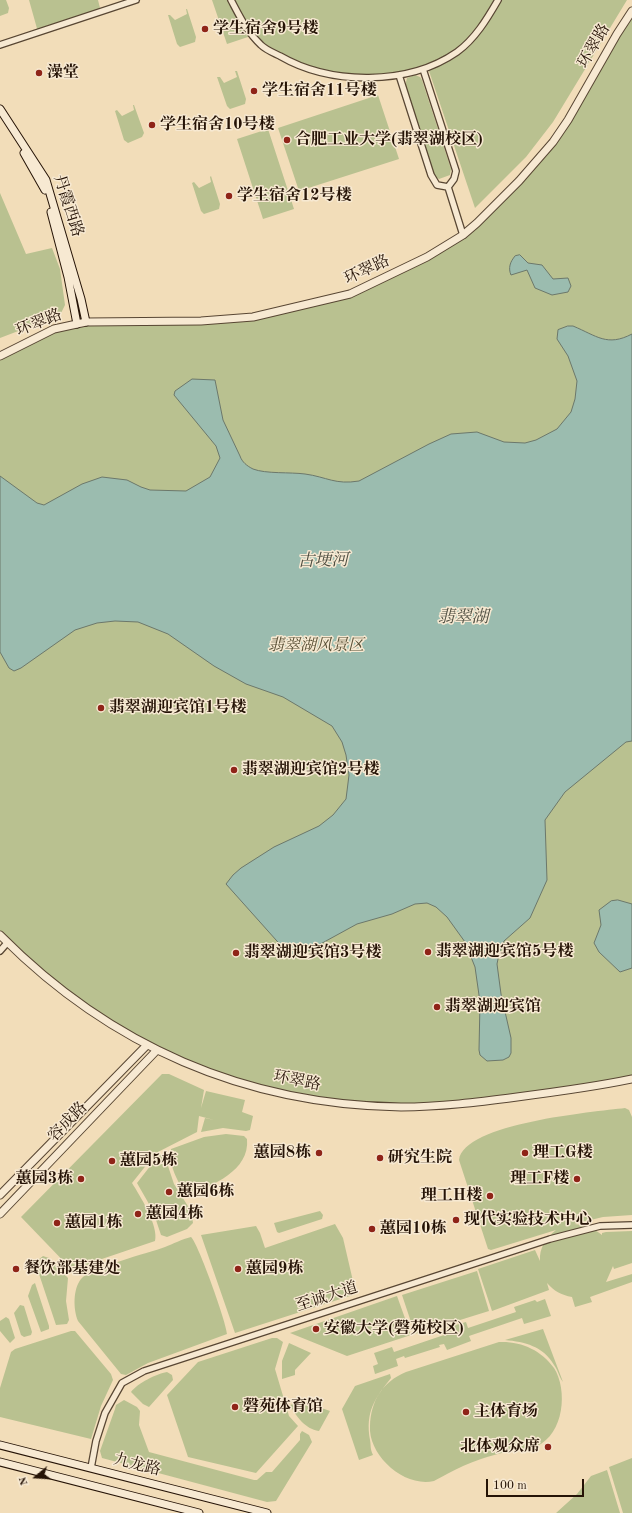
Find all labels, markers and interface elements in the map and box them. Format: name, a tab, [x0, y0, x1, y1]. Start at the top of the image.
place label: 学生宿舍9号楼	[213, 19, 318, 39]
street label: 环翠路	[574, 20, 614, 72]
marker: 学生宿舍9号楼	[200, 24, 210, 34]
place label: 澡堂	[47, 63, 79, 83]
marker: 澡堂	[34, 68, 44, 78]
place label: 学生宿舍11号楼	[262, 81, 377, 101]
marker: 学生宿舍11号楼	[249, 86, 259, 96]
place label: 学生宿舍10号楼	[160, 115, 275, 135]
marker: 学生宿舍10号楼	[147, 120, 157, 130]
place label: 合肥工业大学(翡翠湖校区)	[295, 130, 483, 150]
marker: 合肥工业大学(翡翠湖校区)	[282, 135, 292, 145]
street label: 丹霞西路	[49, 173, 87, 239]
place label: 学生宿舍12号楼	[237, 186, 352, 206]
marker: 学生宿舍12号楼	[224, 191, 234, 201]
street label: 环翠路	[341, 251, 393, 289]
street label: 环翠路	[13, 305, 65, 341]
water label: 古埂河	[297, 550, 349, 572]
water label: 翡翠湖	[438, 608, 488, 628]
park label: 翡翠湖风景区	[268, 636, 364, 656]
place label: 翡翠湖迎宾馆1号楼	[109, 698, 246, 718]
marker: 翡翠湖迎宾馆1号楼	[96, 703, 106, 713]
place label: 翡翠湖迎宾馆2号楼	[242, 760, 379, 780]
marker: 翡翠湖迎宾馆2号楼	[229, 765, 239, 775]
place label: 翡翠湖迎宾馆5号楼	[436, 942, 573, 962]
place label: 翡翠湖迎宾馆3号楼	[244, 943, 381, 963]
marker: 翡翠湖迎宾馆5号楼	[423, 947, 433, 957]
marker: 翡翠湖迎宾馆3号楼	[231, 948, 241, 958]
place label: 翡翠湖迎宾馆	[445, 997, 541, 1017]
marker: 翡翠湖迎宾馆	[432, 1002, 442, 1012]
street label: 环翠路	[272, 1067, 322, 1095]
street label: 容成路	[44, 1098, 92, 1146]
place label: 蕙园8栋	[254, 1143, 311, 1163]
place label: 理工G楼	[533, 1143, 593, 1163]
marker: 蕙园8栋	[314, 1148, 324, 1158]
place label: 研究生院	[388, 1148, 452, 1168]
marker: 理工G楼	[520, 1148, 530, 1158]
place label: 蕙园5栋	[120, 1151, 177, 1171]
marker: 研究生院	[375, 1153, 385, 1163]
marker: 蕙园5栋	[107, 1156, 117, 1166]
place label: 蕙园3栋	[16, 1169, 73, 1189]
place label: 理工F楼	[510, 1169, 569, 1189]
marker: 蕙园3栋	[76, 1174, 86, 1184]
marker: 理工F楼	[572, 1174, 582, 1184]
place label: 蕙园6栋	[177, 1182, 234, 1202]
place label: 理工H楼	[421, 1186, 482, 1206]
marker: 蕙园6栋	[164, 1187, 174, 1197]
marker: 理工H楼	[485, 1191, 495, 1201]
place label: 蕙园4栋	[146, 1204, 203, 1224]
marker: 蕙园4栋	[133, 1209, 143, 1219]
place label: 现代实验技术中心	[464, 1210, 592, 1230]
place label: 蕙园1栋	[65, 1213, 122, 1233]
marker: 现代实验技术中心	[451, 1215, 461, 1225]
marker: 蕙园1栋	[52, 1218, 62, 1228]
place label: 蕙园10栋	[380, 1219, 447, 1239]
marker: 蕙园10栋	[367, 1224, 377, 1234]
place label: 餐饮部基建处	[24, 1259, 120, 1279]
place label: 蕙园9栋	[246, 1259, 303, 1279]
marker: 餐饮部基建处	[11, 1264, 21, 1274]
marker: 蕙园9栋	[233, 1264, 243, 1274]
street label: 至诚大道	[294, 1278, 360, 1316]
place label: 安徽大学(磬苑校区)	[324, 1319, 464, 1339]
marker: 安徽大学(磬苑校区)	[311, 1324, 321, 1334]
place label: 磬苑体育馆	[243, 1397, 323, 1417]
marker: 磬苑体育馆	[230, 1402, 240, 1412]
place label: 主体育场	[474, 1402, 538, 1422]
marker: 主体育场	[461, 1407, 471, 1417]
place label: 北体观众席	[460, 1437, 540, 1457]
marker: 北体观众席	[543, 1442, 553, 1452]
street label: 九龙路	[111, 1450, 163, 1480]
north arrow	[16, 1457, 56, 1497]
scale bar	[488, 1471, 586, 1497]
text: N	[18, 1475, 31, 1487]
text: 100 m	[493, 1480, 527, 1492]

